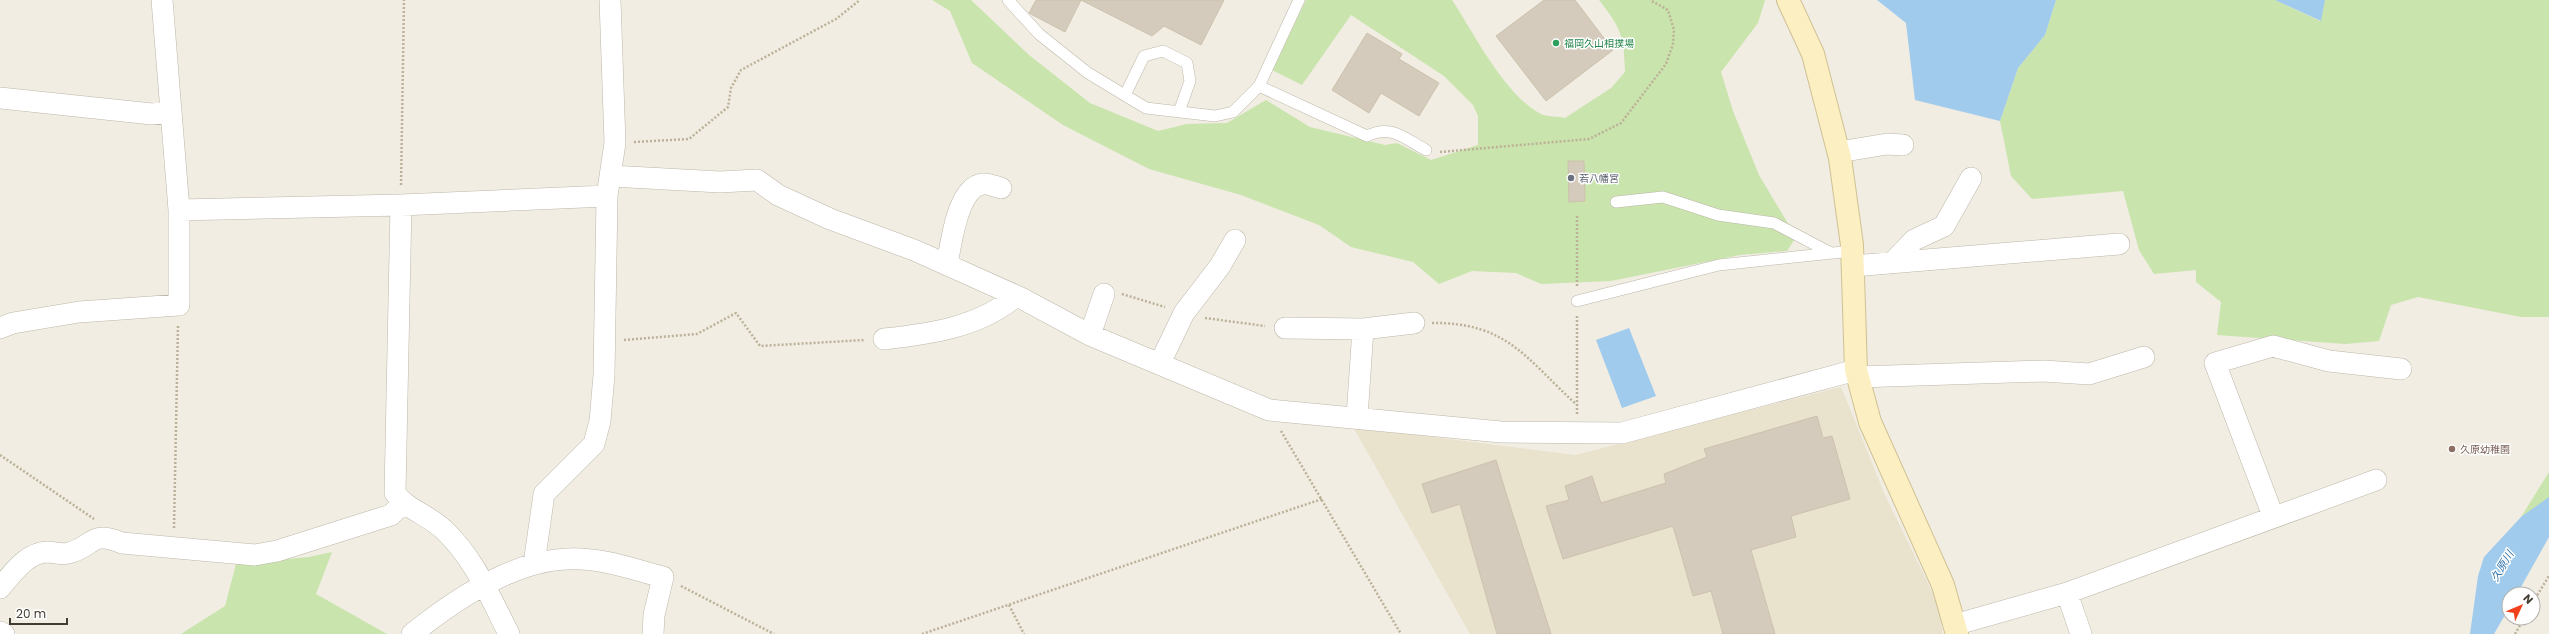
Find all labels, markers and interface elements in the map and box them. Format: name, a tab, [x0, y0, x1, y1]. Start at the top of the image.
place label: 福岡久山相撲場	[1564, 36, 1634, 51]
marker: 福岡久山相撲場	[1551, 38, 1561, 48]
place label: 若八幡宮	[1579, 171, 1619, 186]
marker: 若八幡宮	[1566, 173, 1576, 183]
place label: 久原幼稚園	[2460, 442, 2510, 457]
marker: 久原幼稚園	[2447, 444, 2457, 454]
water label: 久原川	[2487, 547, 2518, 584]
north arrow	[2501, 586, 2541, 626]
text: N	[2520, 591, 2537, 608]
scale bar	[10, 600, 67, 626]
text: 20 m	[16, 605, 46, 622]

